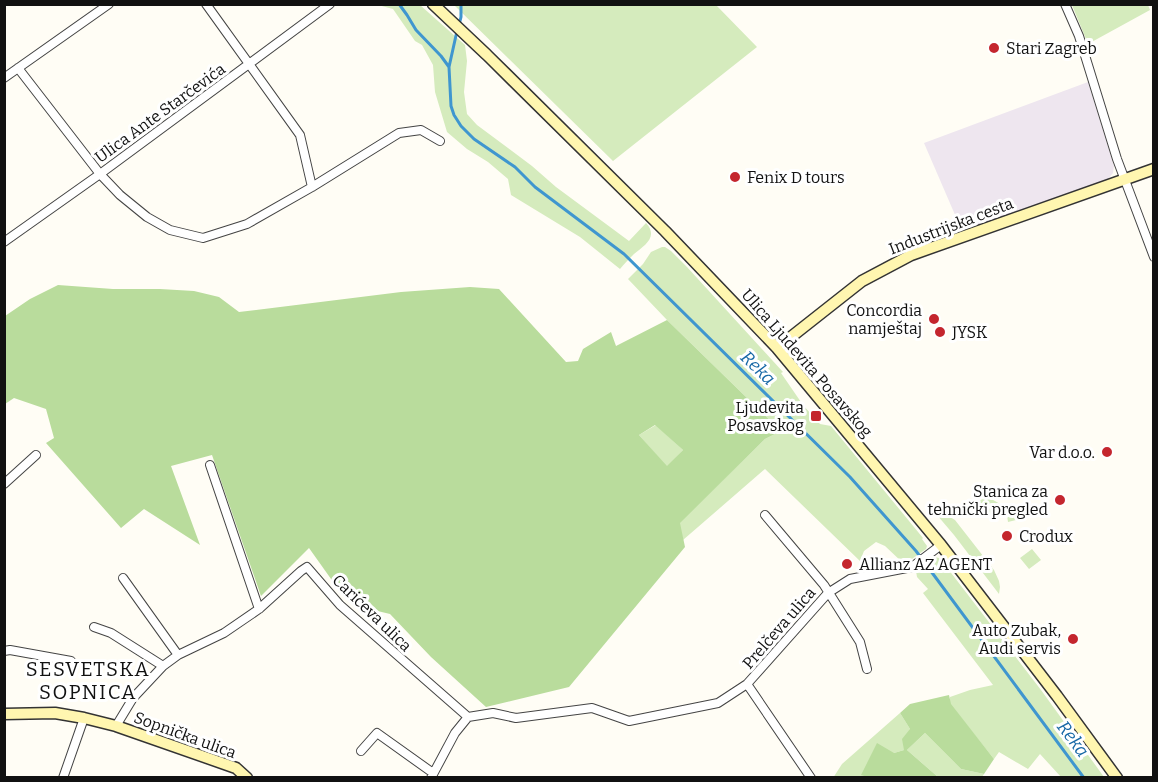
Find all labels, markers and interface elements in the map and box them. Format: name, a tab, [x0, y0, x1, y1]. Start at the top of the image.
place label: Stari Zagreb	[1006, 39, 1097, 58]
marker: Stari Zagreb	[987, 41, 1001, 55]
street label: Ulica Ante Starčevića	[91, 59, 229, 167]
place label: Fenix D tours	[747, 168, 845, 187]
marker: Fenix D tours	[728, 170, 742, 184]
street label: Industrijska cesta	[886, 193, 1016, 258]
street label: Ulica Ljudevita Posavskog	[737, 285, 877, 441]
place label: Concordia namještaj	[846, 301, 922, 338]
marker: Concordia namještaj	[927, 312, 941, 326]
place label: JYSK	[951, 323, 988, 342]
marker: JYSK	[933, 325, 947, 339]
water label: Reka	[736, 346, 780, 390]
place label: Ljudevita Posavskog	[727, 397, 804, 435]
marker: Ljudevita Posavskog	[809, 409, 823, 423]
place label: Var d.o.o.	[1029, 443, 1095, 462]
marker: Var d.o.o.	[1100, 445, 1114, 459]
place label: Stanica za tehnički pregled	[928, 482, 1049, 519]
marker: Stanica za tehnički pregled	[1053, 493, 1067, 507]
place label: Crodux	[1019, 527, 1073, 546]
marker: Crodux	[1000, 529, 1014, 543]
place label: Allianz AZ AGENT	[859, 555, 992, 574]
marker: Allianz AZ AGENT	[840, 557, 854, 571]
street label: Carićeva ulica	[328, 570, 416, 656]
street label: Prelčeva ulica	[738, 583, 820, 673]
place label: Auto Zubak, Audi servis	[972, 621, 1061, 658]
marker: Auto Zubak, Audi servis	[1066, 632, 1080, 646]
district label: SESVETSKA SOPNICA	[26, 657, 150, 704]
street label: Sopnička ulica	[131, 708, 239, 762]
water label: Reka	[1052, 716, 1094, 762]

